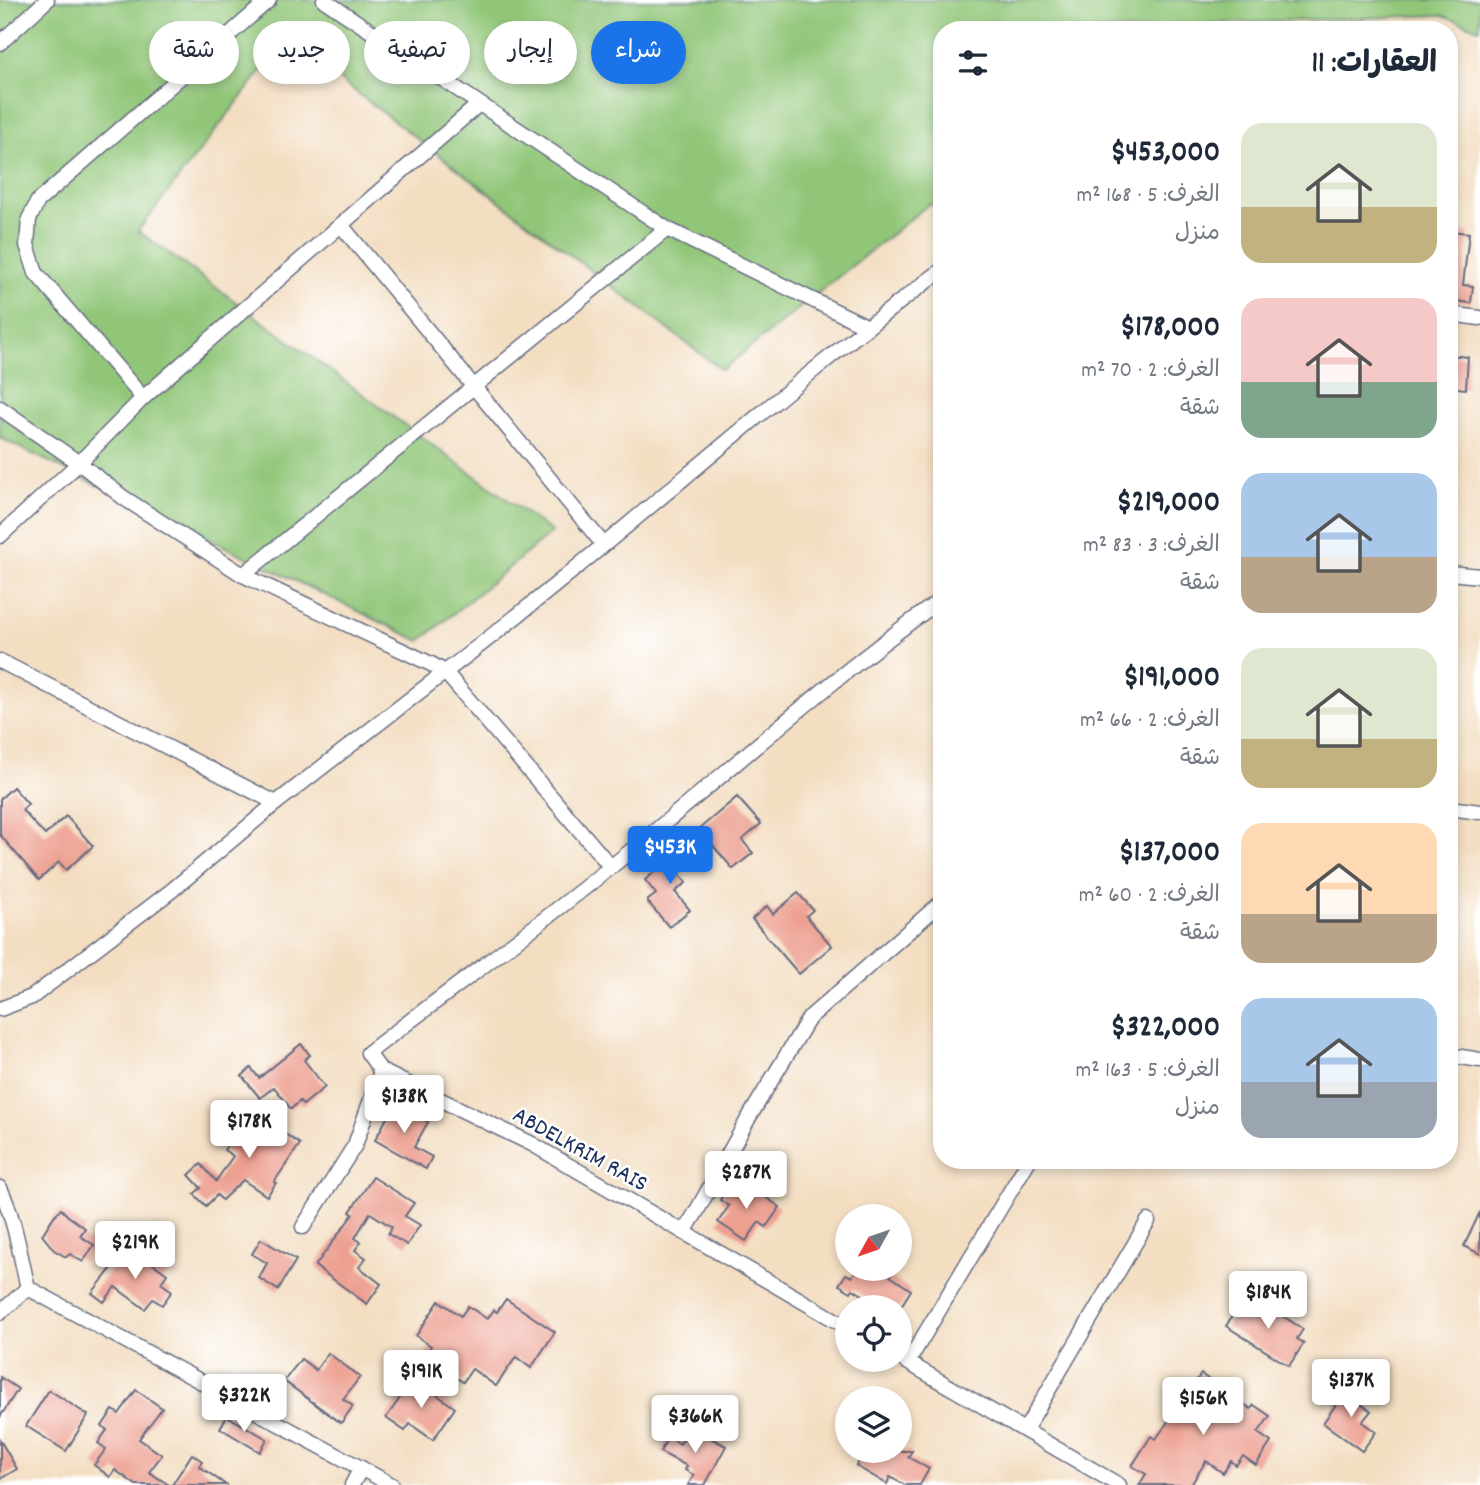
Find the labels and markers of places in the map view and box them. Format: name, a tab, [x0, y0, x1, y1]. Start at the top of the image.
pin: $453K	[621, 826, 719, 886]
pin: $138K	[355, 1076, 453, 1135]
pin: $178K	[200, 1100, 298, 1160]
pin: $287K	[697, 1152, 795, 1211]
pin: $219K	[86, 1222, 184, 1281]
pin: $184K	[1219, 1272, 1317, 1331]
pin: $191K	[372, 1350, 470, 1410]
pin: $137K	[1302, 1360, 1400, 1419]
pin: $322K	[195, 1374, 293, 1434]
pin: $156K	[1154, 1378, 1252, 1437]
pin: $366K	[646, 1396, 744, 1455]

